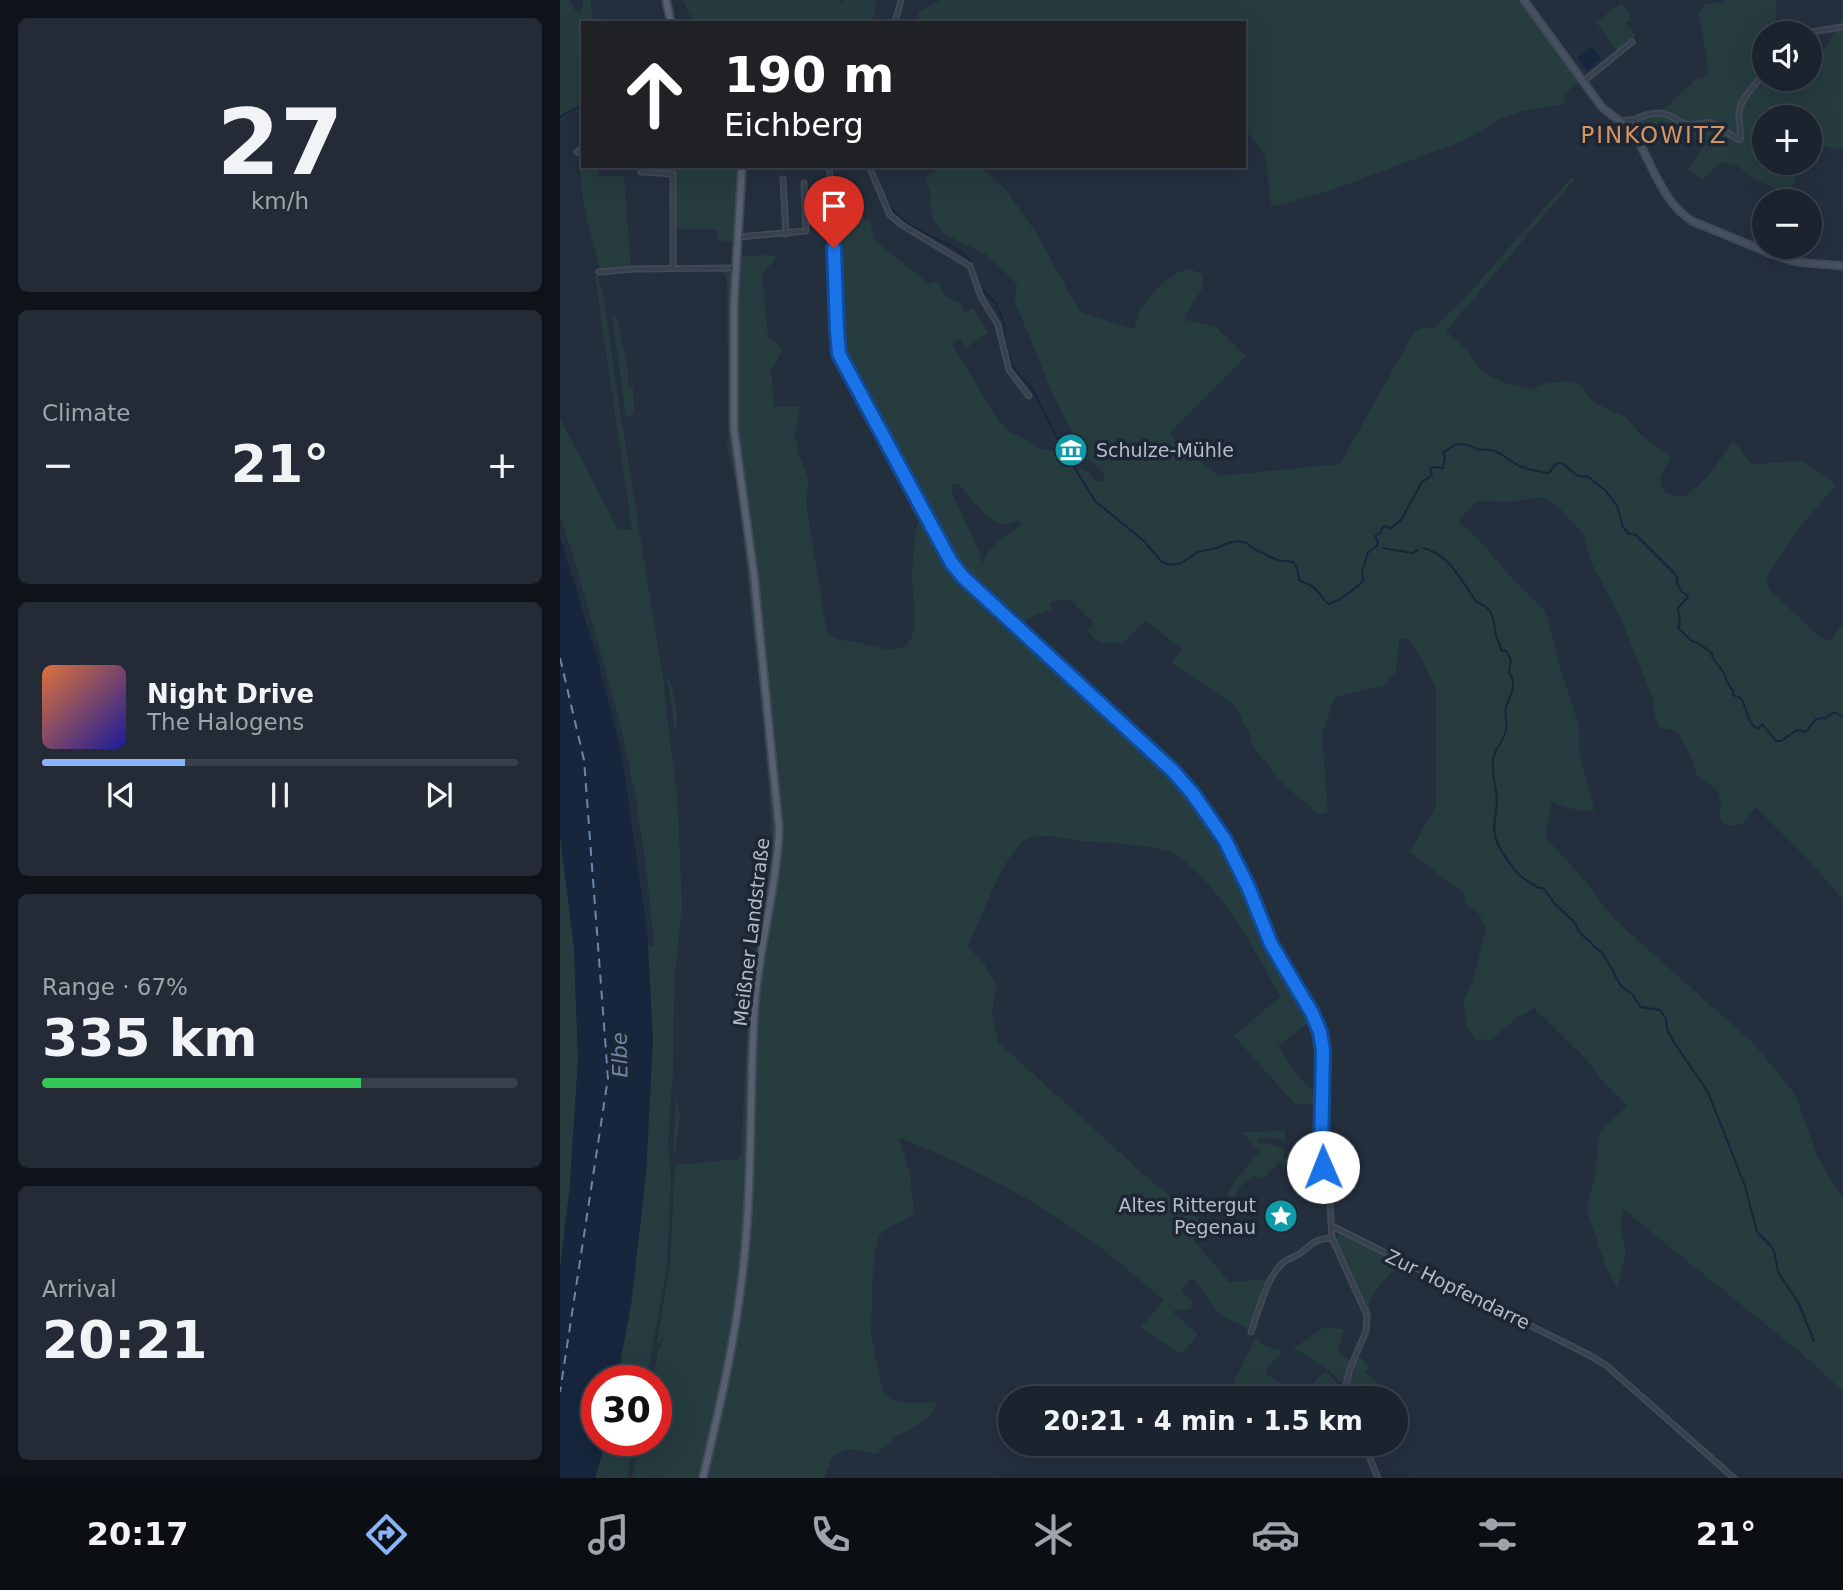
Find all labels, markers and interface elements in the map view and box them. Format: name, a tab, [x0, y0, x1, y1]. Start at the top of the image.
map controls	[1752, 21, 1822, 259]
button: sound	[1752, 21, 1822, 91]
text: 190 m	[724, 47, 894, 104]
icon: ahead	[609, 49, 700, 140]
text: 27	[217, 90, 343, 195]
button: +	[1752, 105, 1822, 175]
text: Eichberg	[724, 106, 864, 144]
district label: PINKOWITZ	[1580, 122, 1728, 148]
pin	[804, 176, 864, 248]
icon: arrive	[815, 187, 853, 225]
text: km/h	[251, 188, 309, 214]
button: −	[1752, 189, 1822, 259]
text: Climate	[42, 400, 131, 426]
museum icon: Schulze-Mühle	[1052, 431, 1090, 469]
text: 21°	[231, 434, 329, 494]
place label: Schulze-Mühle	[1096, 439, 1234, 461]
text: −	[42, 443, 74, 487]
text: +	[486, 443, 518, 487]
text: Night Drive	[147, 679, 314, 709]
text: The Halogens	[147, 709, 304, 735]
icon: previous	[102, 776, 140, 814]
icon: pause	[261, 776, 299, 814]
icon: next	[420, 776, 458, 814]
street label: Meißner Landstraße	[729, 837, 773, 1027]
text: Range · 67%	[42, 974, 188, 1000]
text: 335 km	[42, 1008, 257, 1068]
water label: Elbe	[608, 1032, 632, 1078]
position arrow	[1286, 1130, 1360, 1204]
place label: Altes Rittergut Pegenau	[1119, 1194, 1256, 1238]
place icon: Altes Rittergut Pegenau	[1262, 1197, 1300, 1235]
street label: Zur Hopfendarre	[1382, 1245, 1534, 1333]
text: Arrival	[42, 1276, 117, 1302]
text: 20:21	[42, 1310, 208, 1370]
speed limit sign: 30	[581, 1365, 672, 1456]
text: 20:21 · 4 min · 1.5 km	[1043, 1406, 1363, 1436]
icon: directions	[362, 1510, 411, 1559]
icon: music	[584, 1510, 633, 1559]
icon: phone	[806, 1510, 855, 1559]
icon: climate	[1029, 1510, 1078, 1559]
icon: car	[1251, 1510, 1300, 1559]
icon: filters	[1473, 1510, 1522, 1559]
text: 20:17	[87, 1515, 189, 1553]
text: 21°	[1696, 1515, 1756, 1553]

